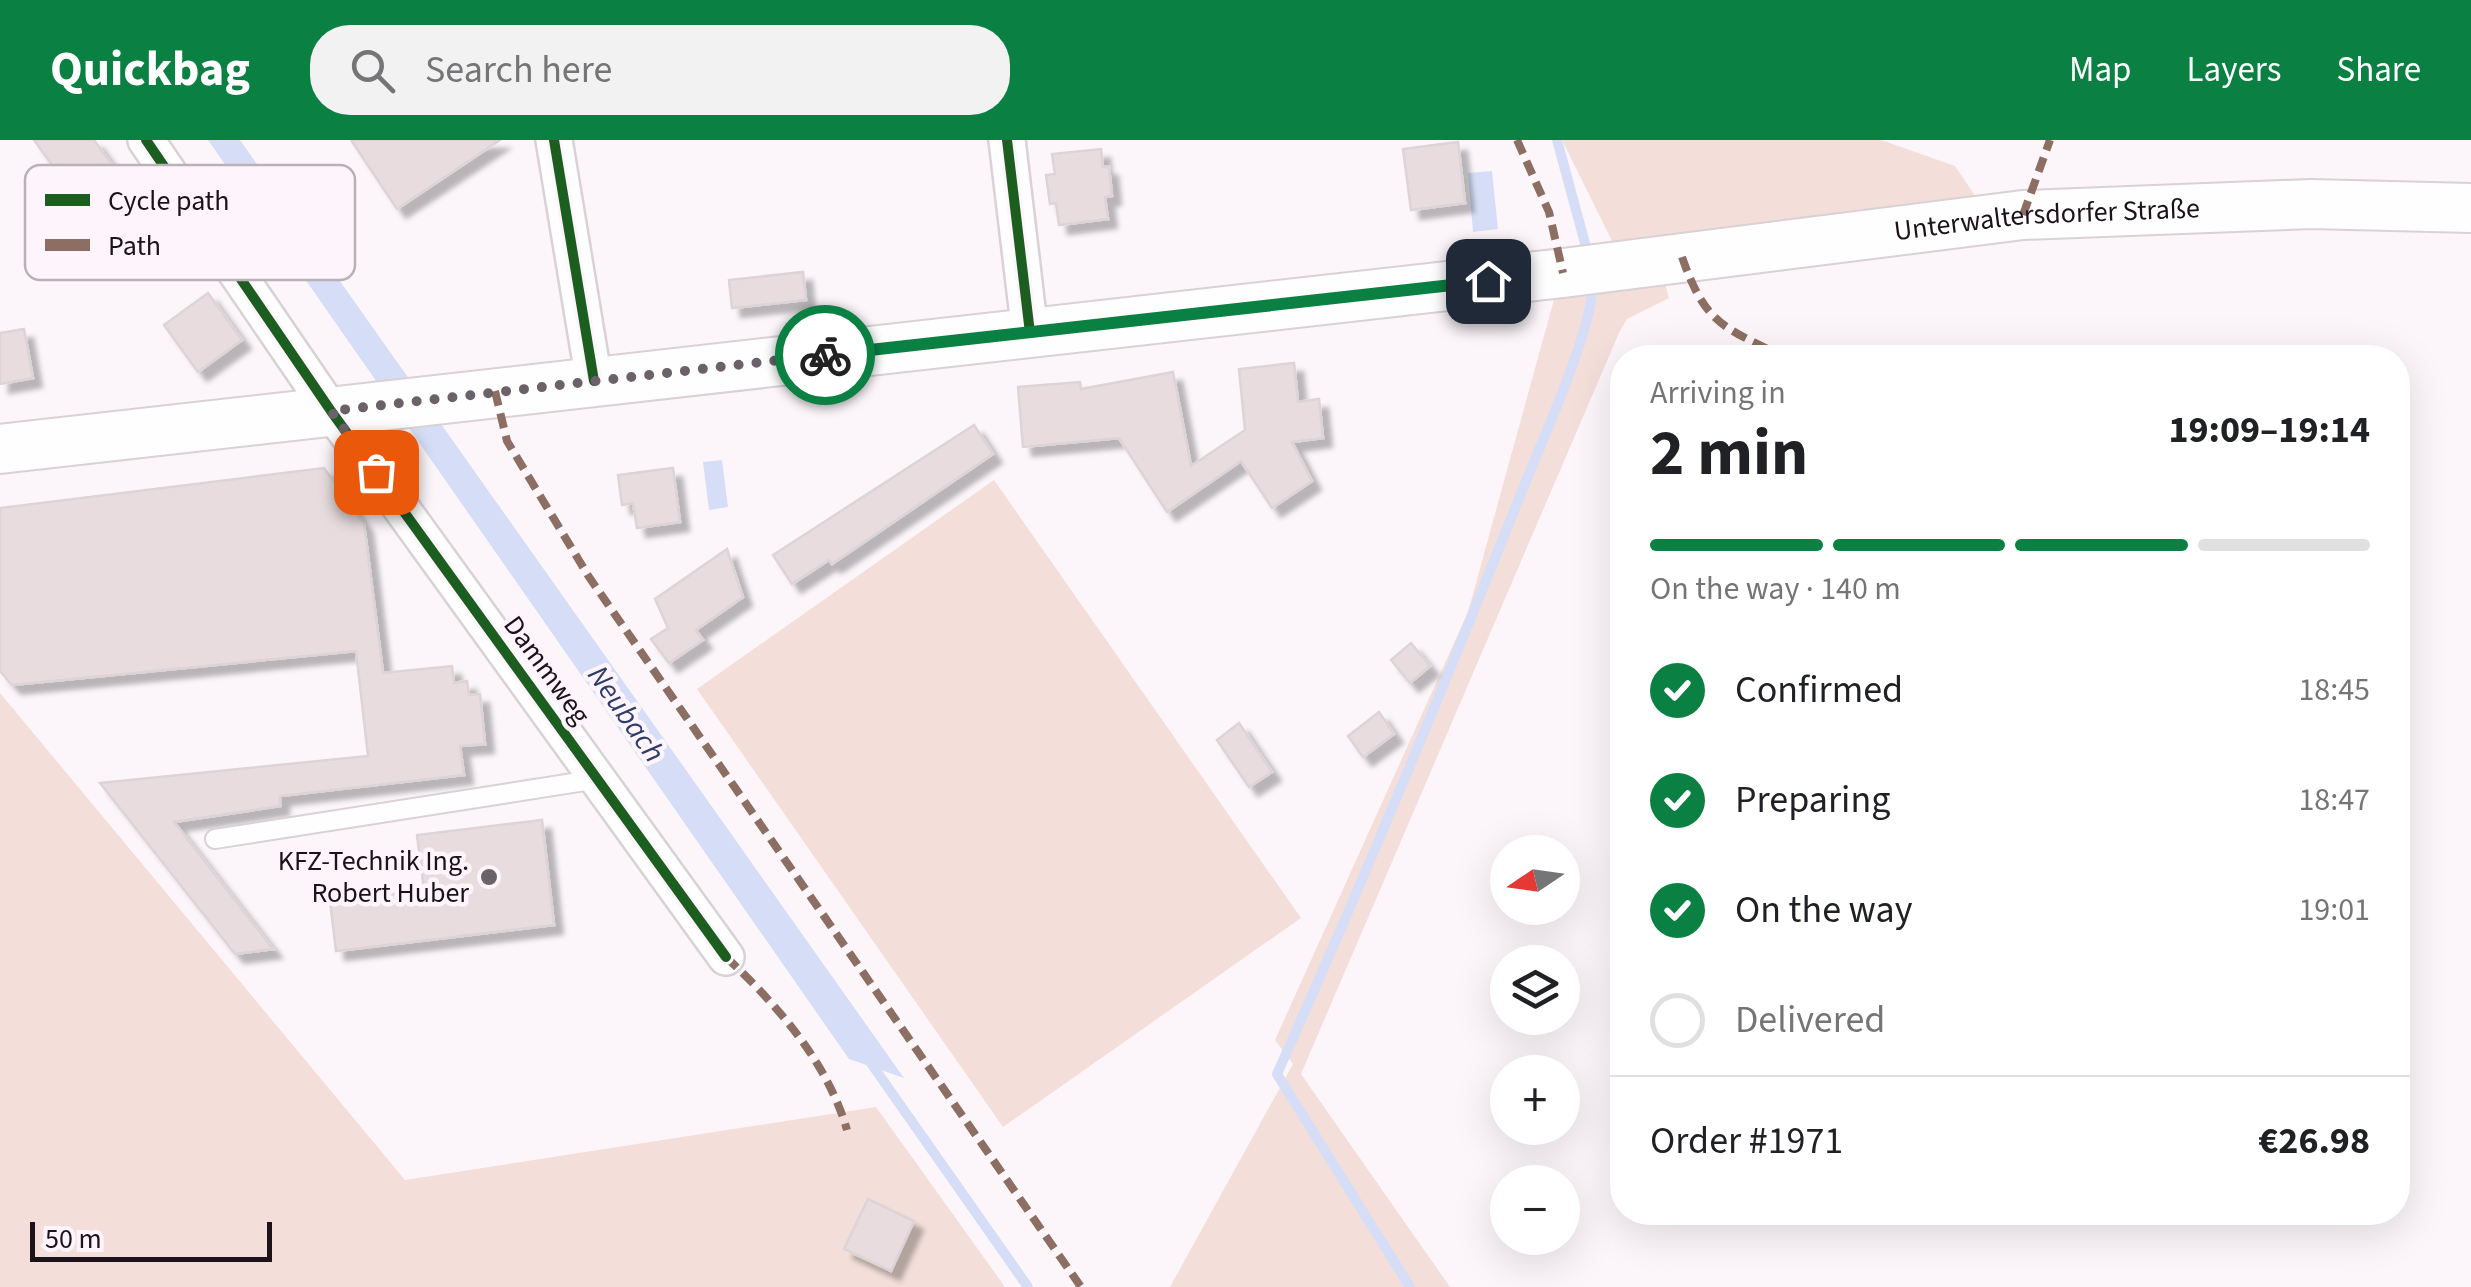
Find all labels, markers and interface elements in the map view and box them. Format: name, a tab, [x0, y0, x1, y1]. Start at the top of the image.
search box	[310, 25, 1010, 115]
text: Quickbag	[50, 36, 250, 104]
icon: search	[345, 43, 400, 98]
text: Search here	[425, 43, 612, 97]
text: Map	[2069, 45, 2132, 95]
text: Layers	[2187, 45, 2281, 95]
text: Share	[2336, 45, 2421, 95]
legend	[25, 165, 355, 280]
text: Cycle path	[108, 181, 230, 221]
street label: Unterwaltersdorfer Straße	[1892, 188, 2200, 251]
text: Path	[108, 226, 161, 266]
pin	[1446, 239, 1531, 324]
icon: home	[1461, 254, 1516, 309]
courier	[775, 305, 875, 405]
icon: bike	[798, 328, 853, 383]
text: Arriving in	[1650, 370, 1786, 416]
text: 19:09–19:14	[2168, 403, 2370, 457]
text: 2 min	[1650, 407, 1808, 500]
pin	[334, 430, 419, 515]
icon: bag	[349, 445, 404, 500]
text: On the way · 140 m	[1650, 566, 1901, 612]
street label: Dammweg	[494, 607, 600, 733]
water label: Neubach	[577, 657, 675, 771]
icon: check	[1650, 663, 1705, 718]
text: Confirmed	[1735, 663, 1903, 717]
text: 18:45	[2298, 667, 2370, 713]
icon: check	[1650, 773, 1705, 828]
text: Preparing	[1735, 773, 1890, 827]
text: 18:47	[2298, 777, 2370, 823]
north arrow	[1490, 835, 1580, 925]
map controls	[1490, 835, 1580, 1255]
place label: KFZ-Technik Ing. Robert Huber	[278, 841, 469, 913]
marker: KFZ-Technik Ing. Robert Huber	[478, 866, 500, 888]
icon: check	[1650, 883, 1705, 938]
text: On the way	[1735, 883, 1912, 937]
text: 19:01	[2298, 887, 2370, 933]
button: layers	[1490, 945, 1580, 1035]
text: Delivered	[1735, 993, 1885, 1047]
button: +	[1490, 1055, 1580, 1145]
text: Order #1971	[1650, 1114, 1843, 1168]
text: €26.98	[2258, 1114, 2370, 1168]
button: −	[1490, 1165, 1580, 1255]
scale bar	[30, 1217, 272, 1262]
text: 50 m	[45, 1219, 102, 1259]

